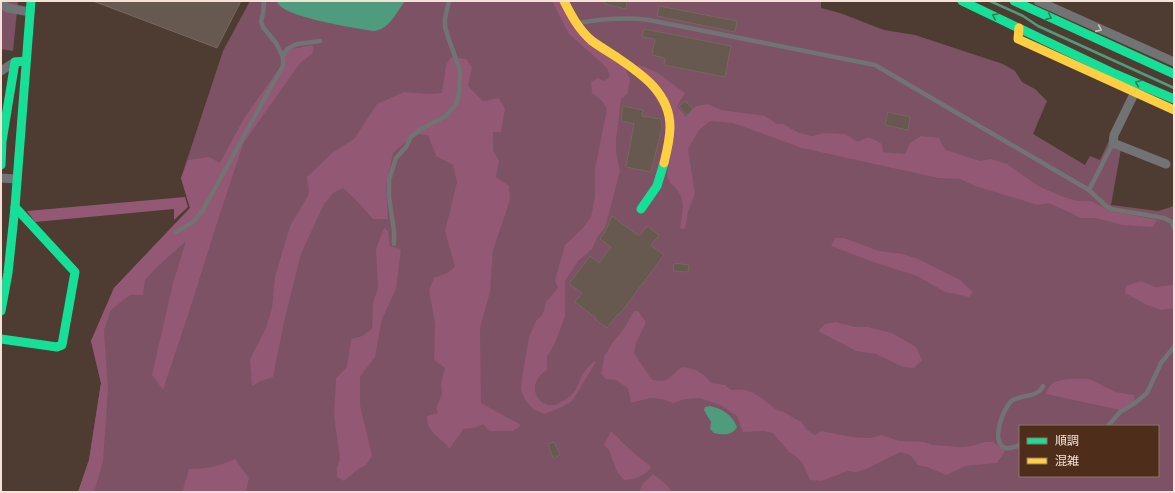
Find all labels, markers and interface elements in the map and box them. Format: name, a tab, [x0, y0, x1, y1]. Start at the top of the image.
one-way arrow	[1045, 12, 1053, 20]
one-way arrow	[992, 13, 999, 21]
one-way arrow	[1095, 24, 1102, 32]
one-way arrow	[1135, 80, 1142, 88]
legend	[1019, 425, 1159, 477]
text: 順調	[1055, 432, 1079, 448]
text: 混雑	[1055, 452, 1079, 468]

